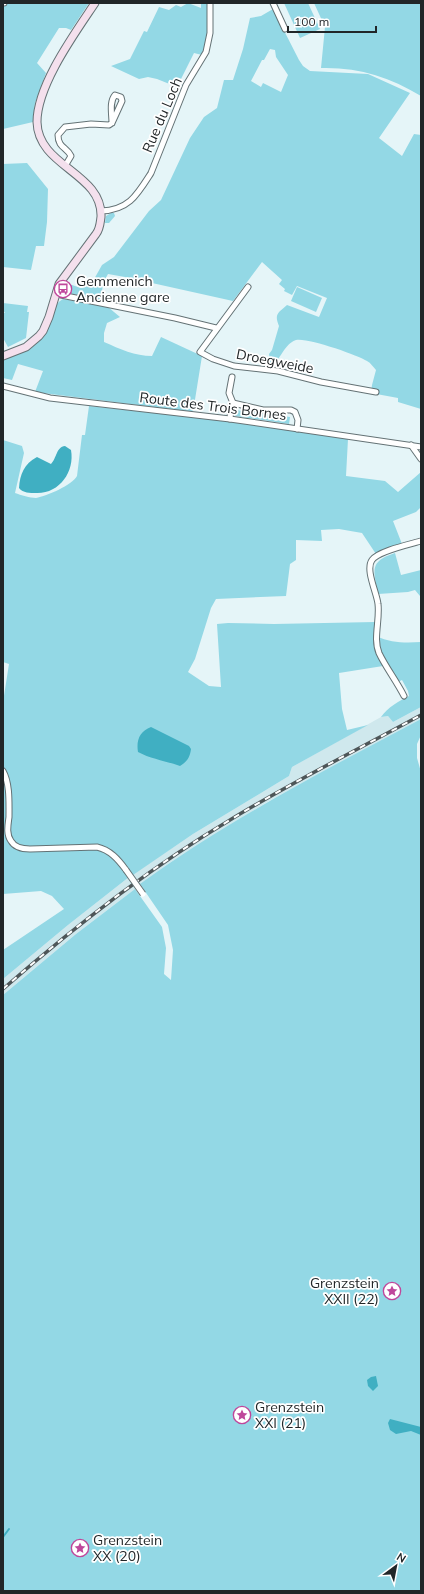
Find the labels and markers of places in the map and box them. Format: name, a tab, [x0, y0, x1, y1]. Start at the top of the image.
place label: Gemmenich Ancienne gare	[76, 272, 170, 306]
bus stop icon: Gemmenich Ancienne gare	[53, 279, 73, 299]
place label: Grenzstein XXII (22)	[310, 1274, 379, 1308]
place icon: Grenzstein XXII (22)	[382, 1281, 402, 1301]
place label: Grenzstein XXI (21)	[255, 1398, 324, 1432]
place icon: Grenzstein XXI (21)	[232, 1405, 252, 1425]
place label: Grenzstein XX (20)	[93, 1531, 162, 1565]
place icon: Grenzstein XX (20)	[70, 1538, 90, 1558]

